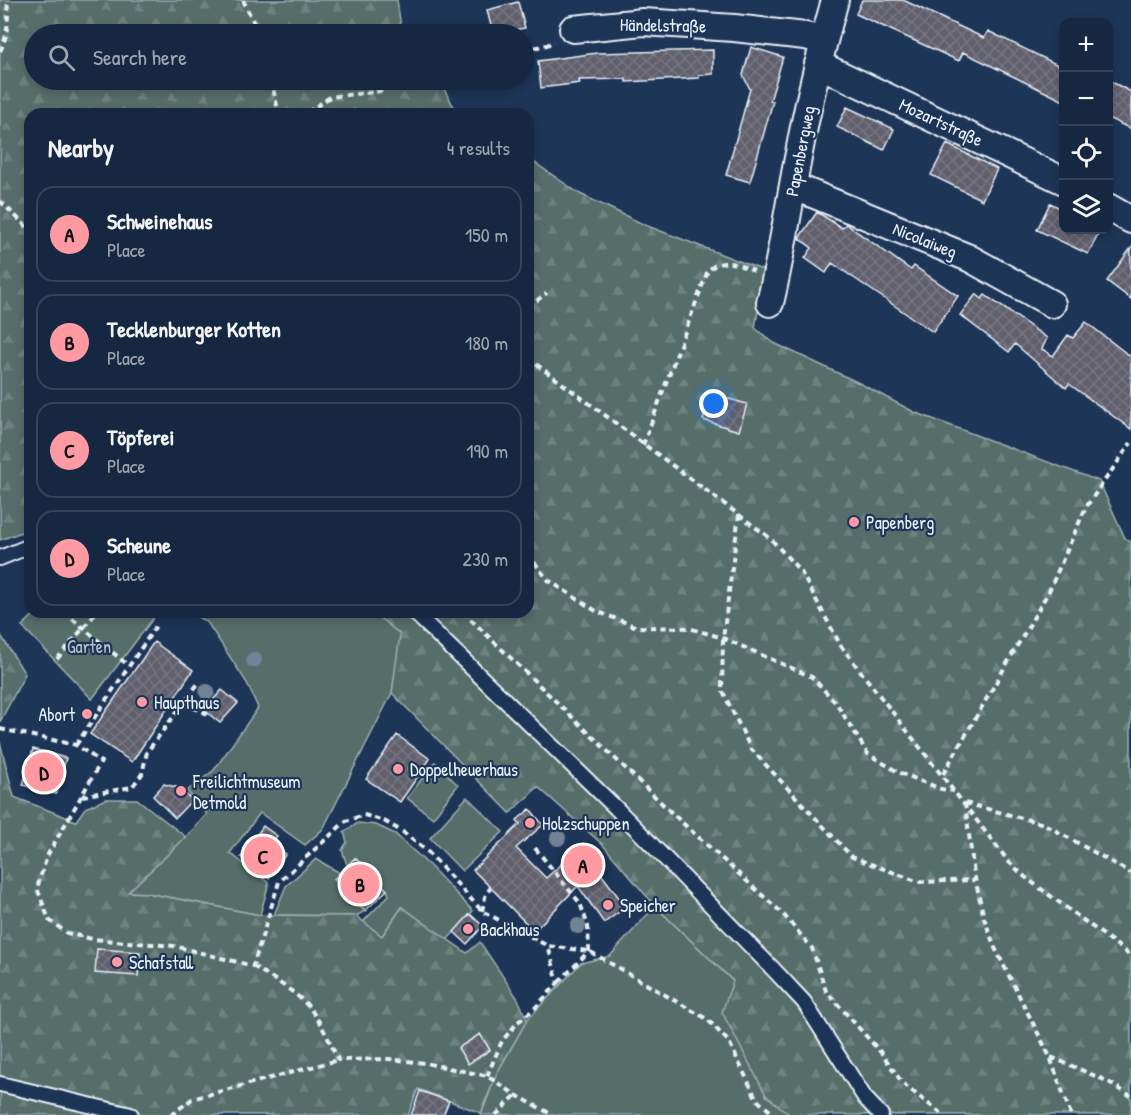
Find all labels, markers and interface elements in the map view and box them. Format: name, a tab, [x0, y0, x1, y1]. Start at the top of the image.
street label: Händelstraße	[620, 12, 706, 38]
map controls	[1059, 18, 1113, 234]
button: +	[1059, 18, 1113, 72]
search box	[24, 24, 534, 90]
icon: search	[45, 41, 78, 74]
text: Search here	[93, 42, 187, 72]
button: −	[1059, 72, 1113, 126]
street label: Mozartstraße	[895, 92, 987, 152]
street label: Papenbergweg	[779, 104, 821, 198]
button: locate	[1059, 126, 1113, 180]
text: Nearby	[48, 130, 114, 165]
text: 4 results	[447, 134, 510, 161]
button: layers	[1059, 180, 1113, 234]
text: Schweinehaus	[107, 206, 213, 236]
street label: Nicolaiweg	[889, 216, 961, 264]
text: A	[65, 221, 74, 248]
text: 150 m	[465, 221, 508, 248]
text: Place	[107, 236, 146, 263]
text: Tecklenburger Kotten	[107, 314, 281, 344]
text: B	[64, 329, 75, 356]
text: 180 m	[465, 329, 508, 356]
text: Place	[107, 344, 146, 371]
your location	[699, 389, 728, 418]
text: Töpferei	[107, 422, 174, 452]
text: C	[64, 437, 75, 464]
text: 190 m	[466, 437, 508, 464]
text: Place	[107, 452, 146, 479]
place label: Papenberg	[866, 510, 934, 535]
marker: Papenberg	[847, 515, 861, 529]
text: Scheune	[107, 530, 171, 560]
text: D	[65, 545, 74, 572]
text: 230 m	[463, 545, 508, 572]
text: Place	[107, 560, 146, 587]
park label: Garten	[67, 634, 111, 659]
place label: Haupthaus	[154, 690, 219, 715]
marker: Haupthaus	[135, 695, 149, 709]
place label: Abort	[38, 702, 76, 727]
marker: Abort	[80, 707, 94, 721]
pin: D	[24, 750, 63, 794]
place label: Doppelheuerhaus	[410, 757, 518, 782]
marker: Doppelheuerhaus	[391, 762, 405, 776]
place label: Freilichtmuseum Detmold	[192, 769, 300, 815]
marker: Freilichtmuseum Detmold	[174, 784, 188, 798]
place label: Holzschuppen	[542, 811, 630, 836]
marker: Holzschuppen	[523, 816, 537, 830]
pin: C	[244, 834, 282, 878]
pin: A	[564, 842, 602, 888]
pin: B	[340, 862, 380, 906]
place label: Speicher	[620, 893, 676, 918]
marker: Speicher	[601, 898, 615, 912]
place label: Backhaus	[480, 917, 539, 942]
marker: Backhaus	[461, 922, 475, 936]
place label: Schafstall	[129, 950, 194, 975]
marker: Schafstall	[110, 955, 124, 969]

